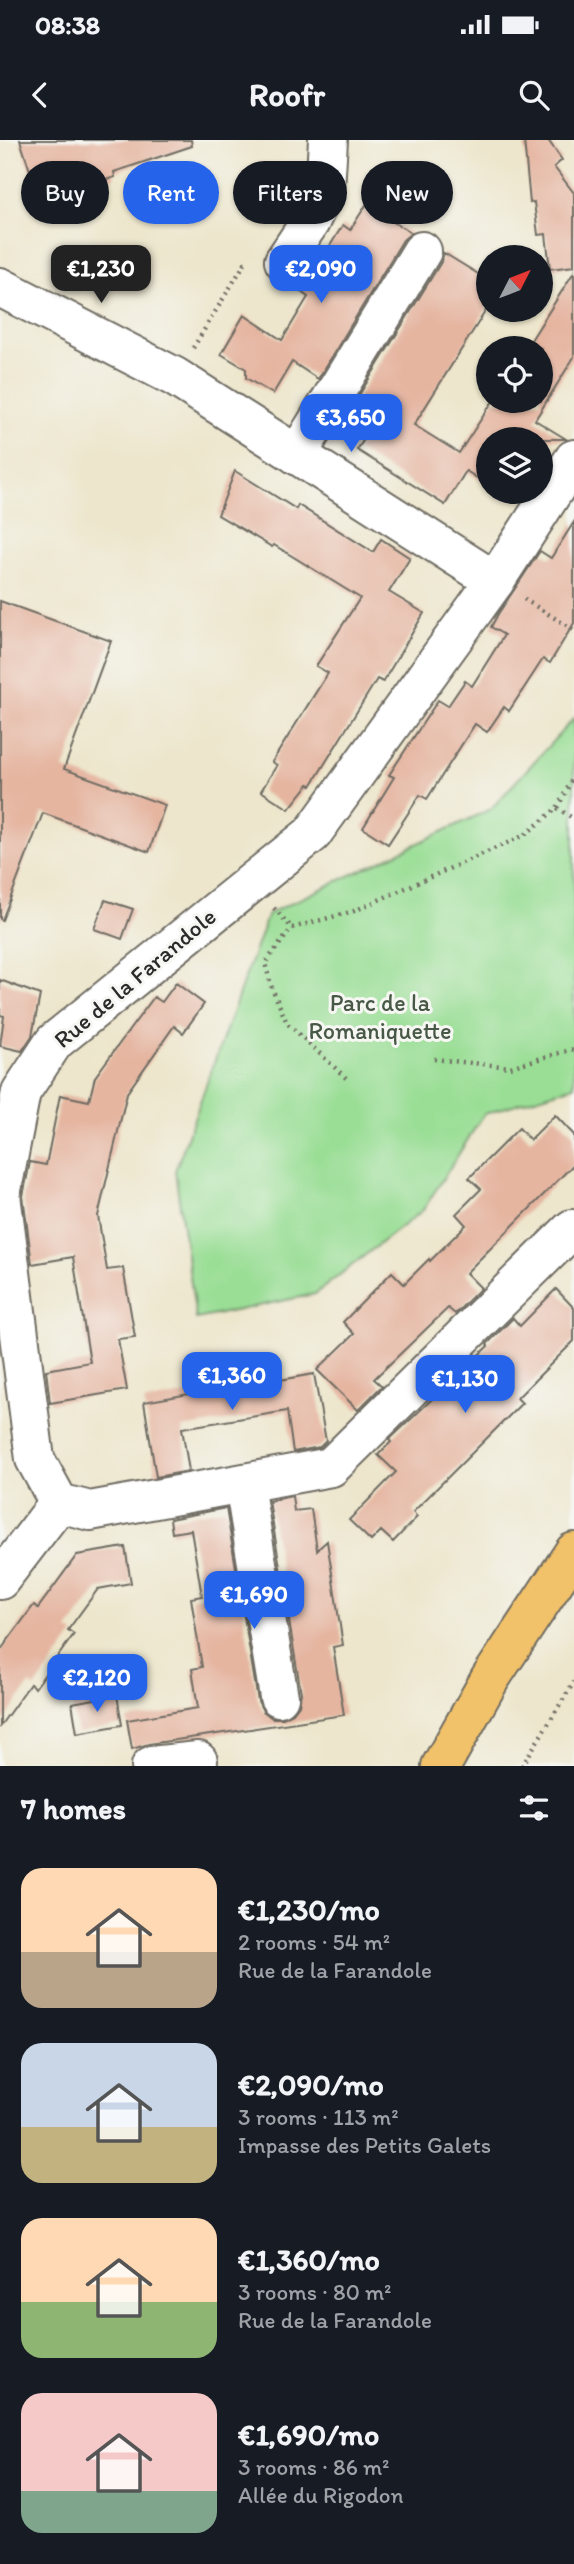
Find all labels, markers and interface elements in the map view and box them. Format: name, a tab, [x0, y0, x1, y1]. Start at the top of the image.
text: 08:38	[35, 9, 100, 41]
icon: back	[21, 76, 59, 114]
text: Roofr	[249, 76, 325, 114]
icon: search	[515, 76, 553, 114]
chip: Buy	[21, 161, 109, 224]
chip: Rent	[123, 161, 219, 224]
chip: Filters	[233, 161, 347, 224]
chip: New	[361, 161, 453, 224]
north arrow	[476, 245, 553, 322]
map controls	[476, 245, 553, 504]
pin: €1,230	[44, 246, 158, 305]
pin: €2,090	[264, 246, 378, 305]
text: €1,230	[67, 254, 135, 282]
text: €2,090	[285, 254, 357, 282]
button: locate	[476, 336, 553, 413]
pin: €3,650	[294, 394, 408, 454]
text: €3,650	[316, 403, 386, 431]
button: layers	[476, 427, 553, 504]
street label: Rue de la Farandole	[48, 901, 222, 1054]
park label: Parc de la Romaniquette	[308, 988, 452, 1045]
pin: €1,360	[175, 1352, 289, 1412]
pin: €1,130	[408, 1356, 522, 1415]
text: €1,360	[198, 1361, 266, 1389]
text: €1,130	[432, 1364, 498, 1392]
pin: €1,690	[197, 1572, 311, 1631]
text: €1,690	[220, 1580, 288, 1608]
pin: €2,120	[40, 1654, 154, 1714]
text: €2,120	[63, 1663, 131, 1691]
icon: filters	[515, 1789, 553, 1827]
text: 7 homes	[21, 1790, 126, 1827]
text: €1,230/mo	[238, 1891, 380, 1928]
icon: home	[77, 1896, 161, 1980]
text: 2 rooms · 54 m²	[238, 1928, 390, 1956]
text: Rue de la Farandole	[238, 1956, 432, 1984]
text: €2,090/mo	[238, 2066, 384, 2103]
icon: home	[77, 2071, 161, 2155]
text: 3 rooms · 113 m²	[238, 2103, 399, 2131]
text: Impasse des Petits Galets	[238, 2131, 491, 2159]
text: €1,360/mo	[238, 2241, 380, 2278]
icon: home	[77, 2246, 161, 2330]
text: 3 rooms · 80 m²	[238, 2278, 392, 2306]
text: Rue de la Farandole	[238, 2306, 432, 2334]
text: €1,690/mo	[238, 2416, 379, 2453]
icon: home	[77, 2421, 161, 2505]
text: 3 rooms · 86 m²	[238, 2453, 390, 2481]
text: Allée du Rigodon	[238, 2481, 403, 2509]

